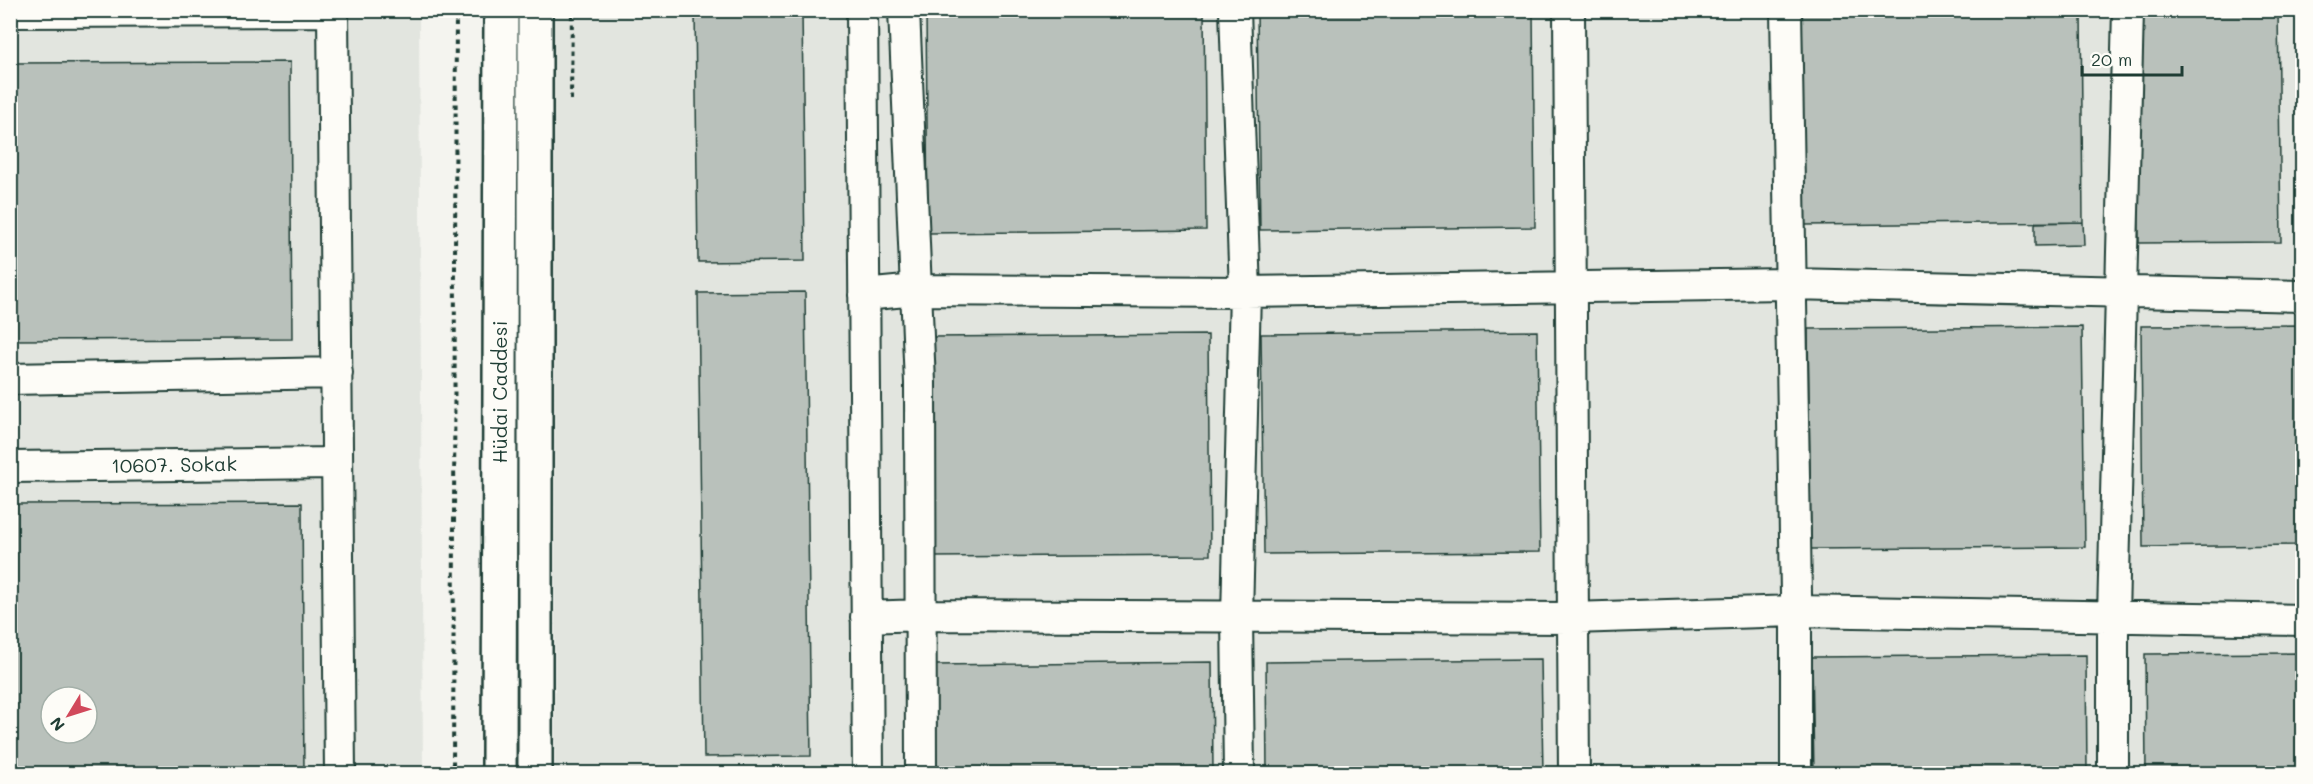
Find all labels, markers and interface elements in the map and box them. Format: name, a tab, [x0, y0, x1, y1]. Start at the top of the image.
scale bar	[2082, 39, 2182, 77]
text: 20 m	[2091, 47, 2132, 71]
street label: Hüdai Caddesi	[486, 320, 512, 464]
street label: 10607. Sokak	[111, 450, 237, 478]
north arrow	[39, 685, 99, 745]
text: N	[45, 713, 69, 736]

